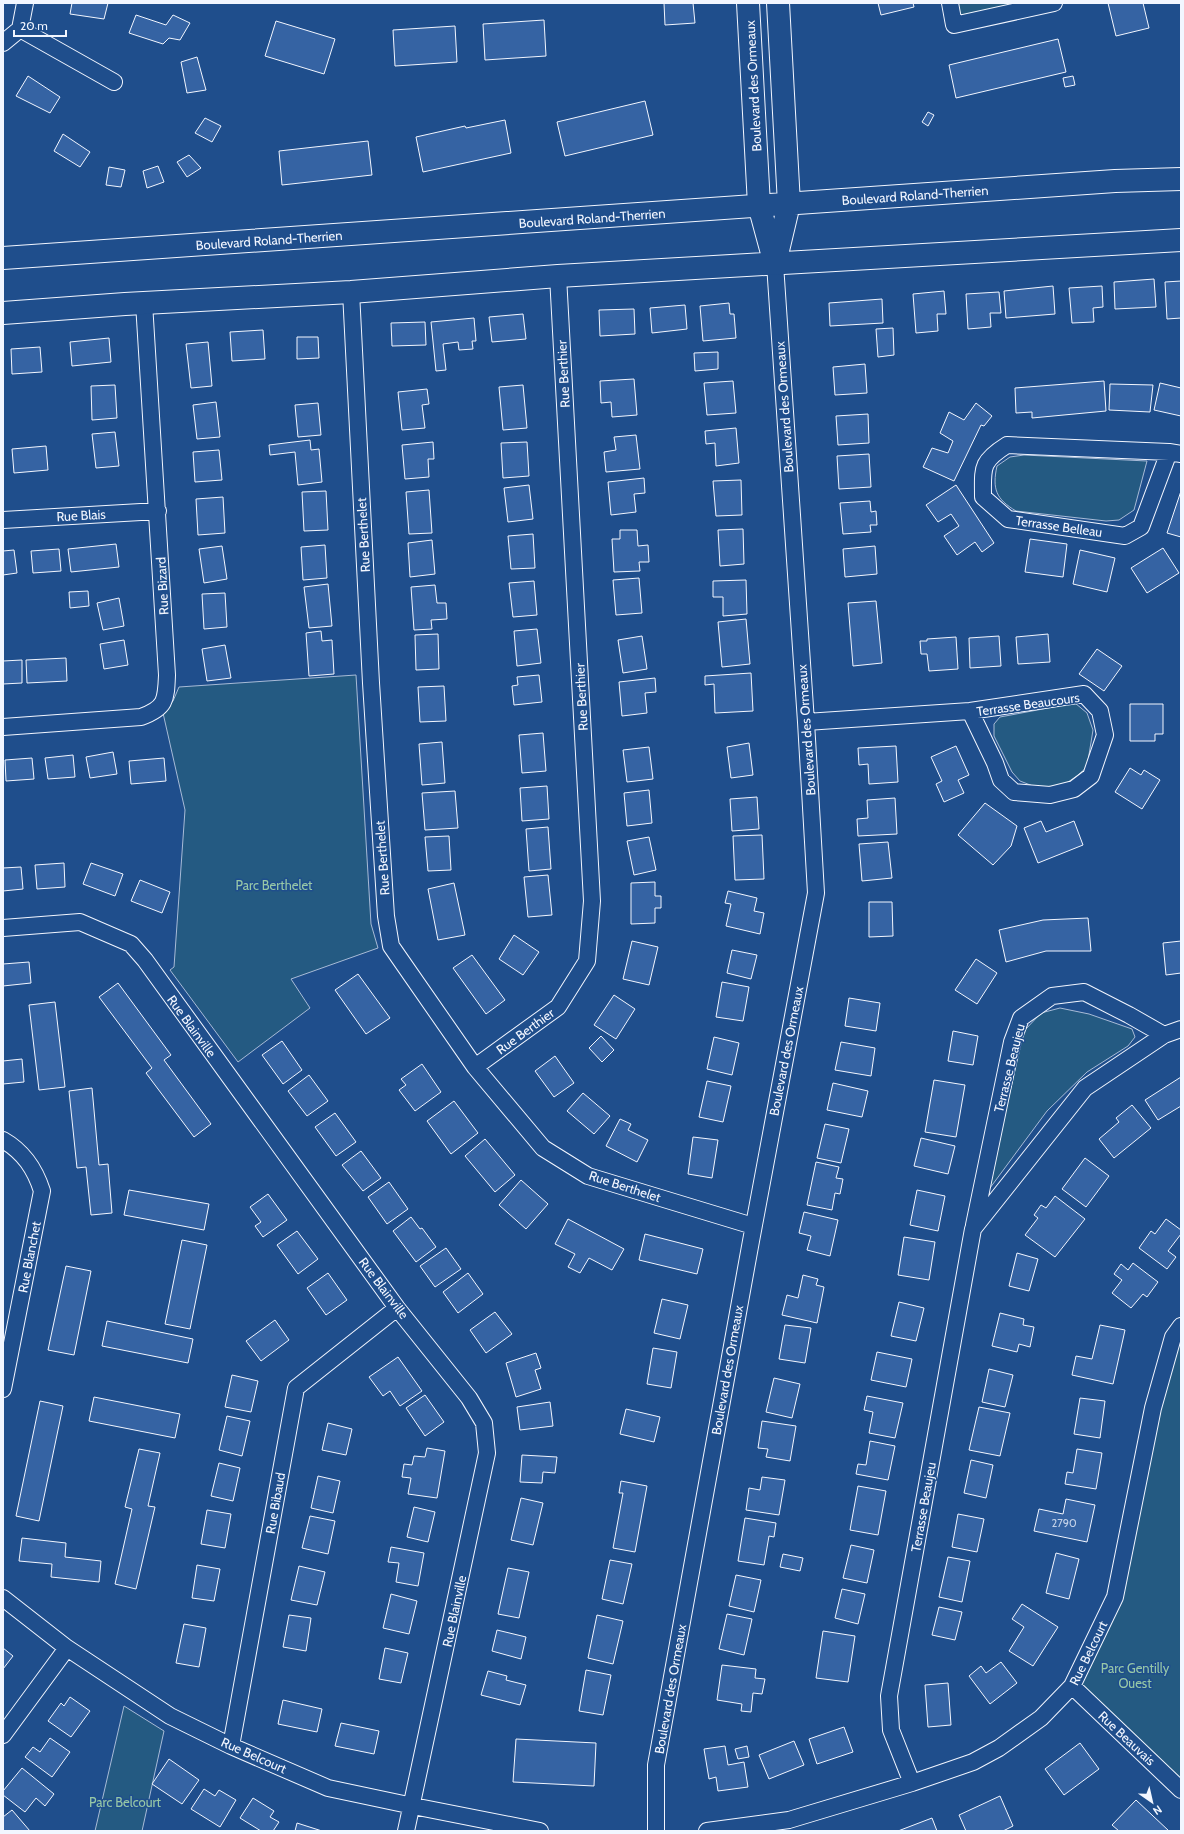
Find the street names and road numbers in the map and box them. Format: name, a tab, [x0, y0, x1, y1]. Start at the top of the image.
street label: Boulevard des Ormeaux	[742, 19, 764, 152]
street label: Boulevard Roland-Therrien	[841, 182, 989, 208]
street label: Boulevard Roland-Therrien	[518, 205, 666, 231]
street label: Boulevard Roland-Therrien	[195, 227, 343, 253]
street label: Rue Berthier	[553, 339, 573, 408]
street label: Boulevard des Ormeaux	[771, 340, 797, 473]
street label: Rue Berthelet	[353, 497, 373, 573]
street label: Rue Blais	[56, 506, 107, 524]
street label: Terrasse Belleau	[1015, 512, 1104, 540]
street label: Rue Bizard	[152, 557, 172, 615]
street label: Rue Berthier	[571, 662, 591, 731]
street label: Boulevard des Ormeaux	[793, 663, 819, 796]
street label: Terrasse Beaucours	[975, 689, 1081, 719]
street label: Rue Berthelet	[371, 820, 393, 896]
street label: Boulevard des Ormeaux	[766, 984, 807, 1117]
street label: Rue Blainville	[164, 992, 220, 1060]
street label: Rue Berthier	[493, 1004, 558, 1057]
street label: Terrasse Beaujeu	[990, 1022, 1029, 1114]
street label: Rue Berthelet	[587, 1167, 664, 1205]
street label: Rue Blanchet	[14, 1219, 44, 1294]
street label: Rue Blainville	[356, 1254, 412, 1322]
street label: Boulevard des Ormeaux	[708, 1303, 746, 1436]
street label: Terrasse Beaujeu	[907, 1461, 940, 1553]
street label: Rue Bibaud	[262, 1471, 288, 1535]
street label: Rue Blainville	[439, 1573, 469, 1648]
street label: Rue Belcourt	[1066, 1618, 1111, 1688]
street label: Boulevard des Ormeaux	[651, 1622, 689, 1755]
street label: Rue Beauvais	[1095, 1708, 1159, 1769]
street label: Rue Belcourt	[219, 1734, 290, 1777]

